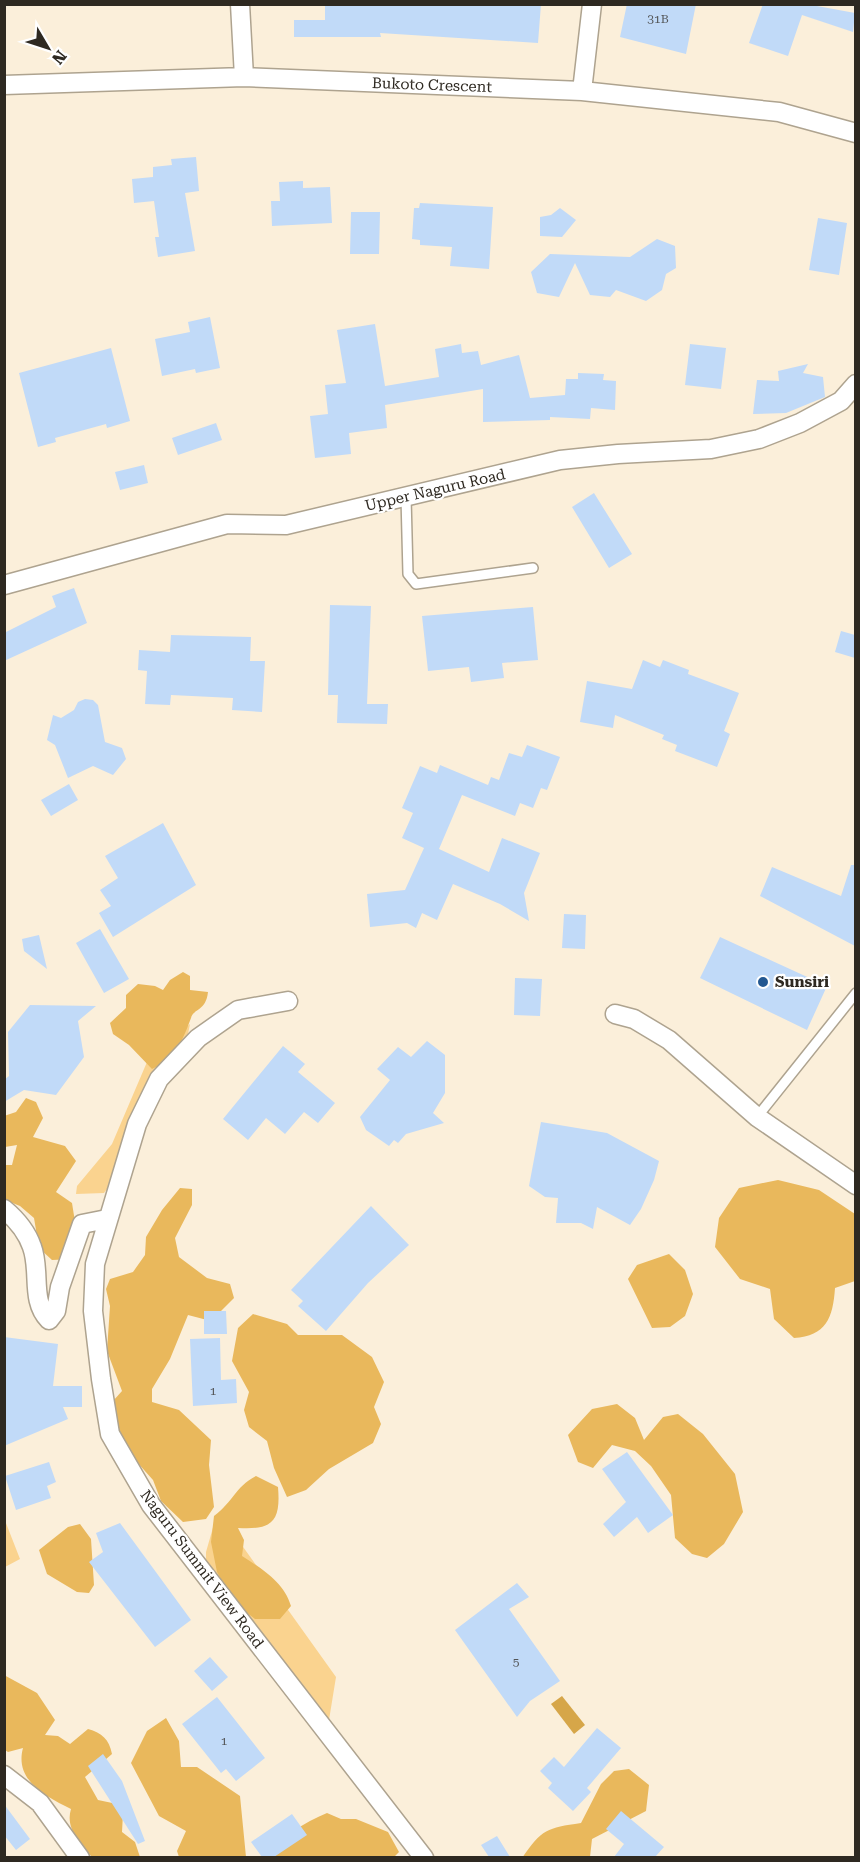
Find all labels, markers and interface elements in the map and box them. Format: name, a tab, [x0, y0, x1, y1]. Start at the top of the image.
house number: 31B	[647, 12, 669, 26]
north arrow	[18, 18, 78, 78]
text: N	[48, 46, 71, 68]
street label: Bukoto Crescent	[372, 74, 493, 96]
street label: Upper Naguru Road	[363, 465, 507, 515]
place label: Sunsiri	[775, 973, 829, 991]
marker: Sunsiri	[756, 975, 770, 989]
house number: 1	[210, 1384, 217, 1398]
street label: Naguru Summit View Road	[137, 1486, 268, 1652]
house number: 5	[513, 1655, 520, 1669]
house number: 1	[221, 1734, 228, 1748]

